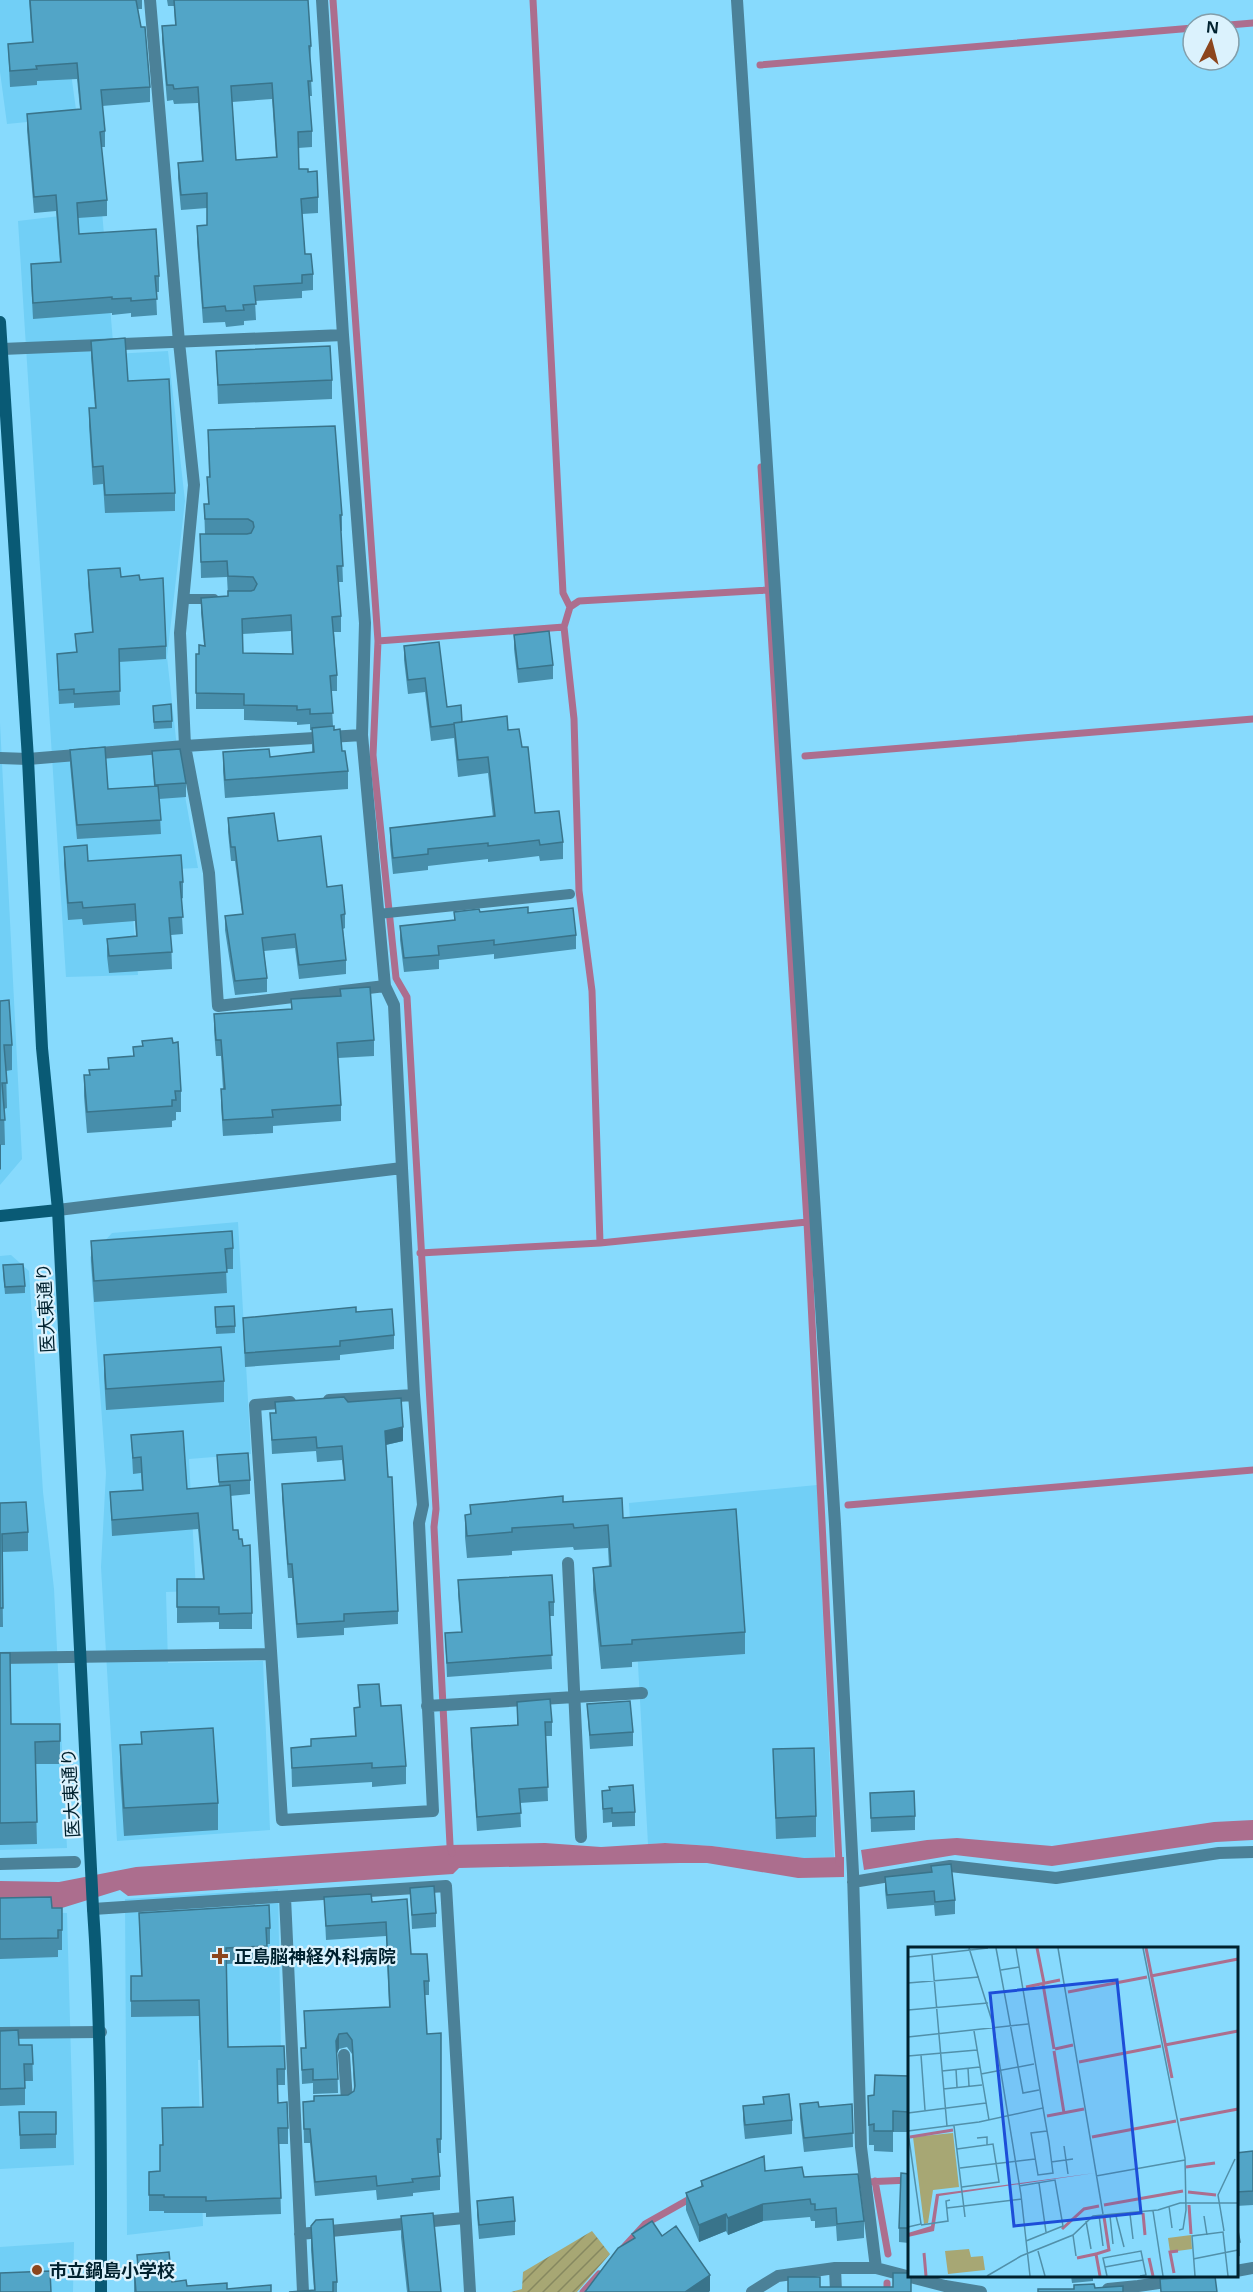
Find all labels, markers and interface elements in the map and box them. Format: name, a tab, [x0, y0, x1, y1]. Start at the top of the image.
north arrow	[1181, 12, 1241, 72]
text: N	[1205, 15, 1220, 39]
street label: 医大東通り	[31, 1262, 59, 1354]
street label: 医大東通り	[56, 1747, 84, 1839]
place label: 正島脳神経外科病院	[234, 1944, 396, 1968]
marker: 正島脳神経外科病院	[211, 1947, 229, 1965]
inset map	[908, 1947, 1238, 2277]
place label: 市立鍋島小学校	[49, 2258, 175, 2282]
marker: 市立鍋島小学校	[30, 2263, 44, 2277]

